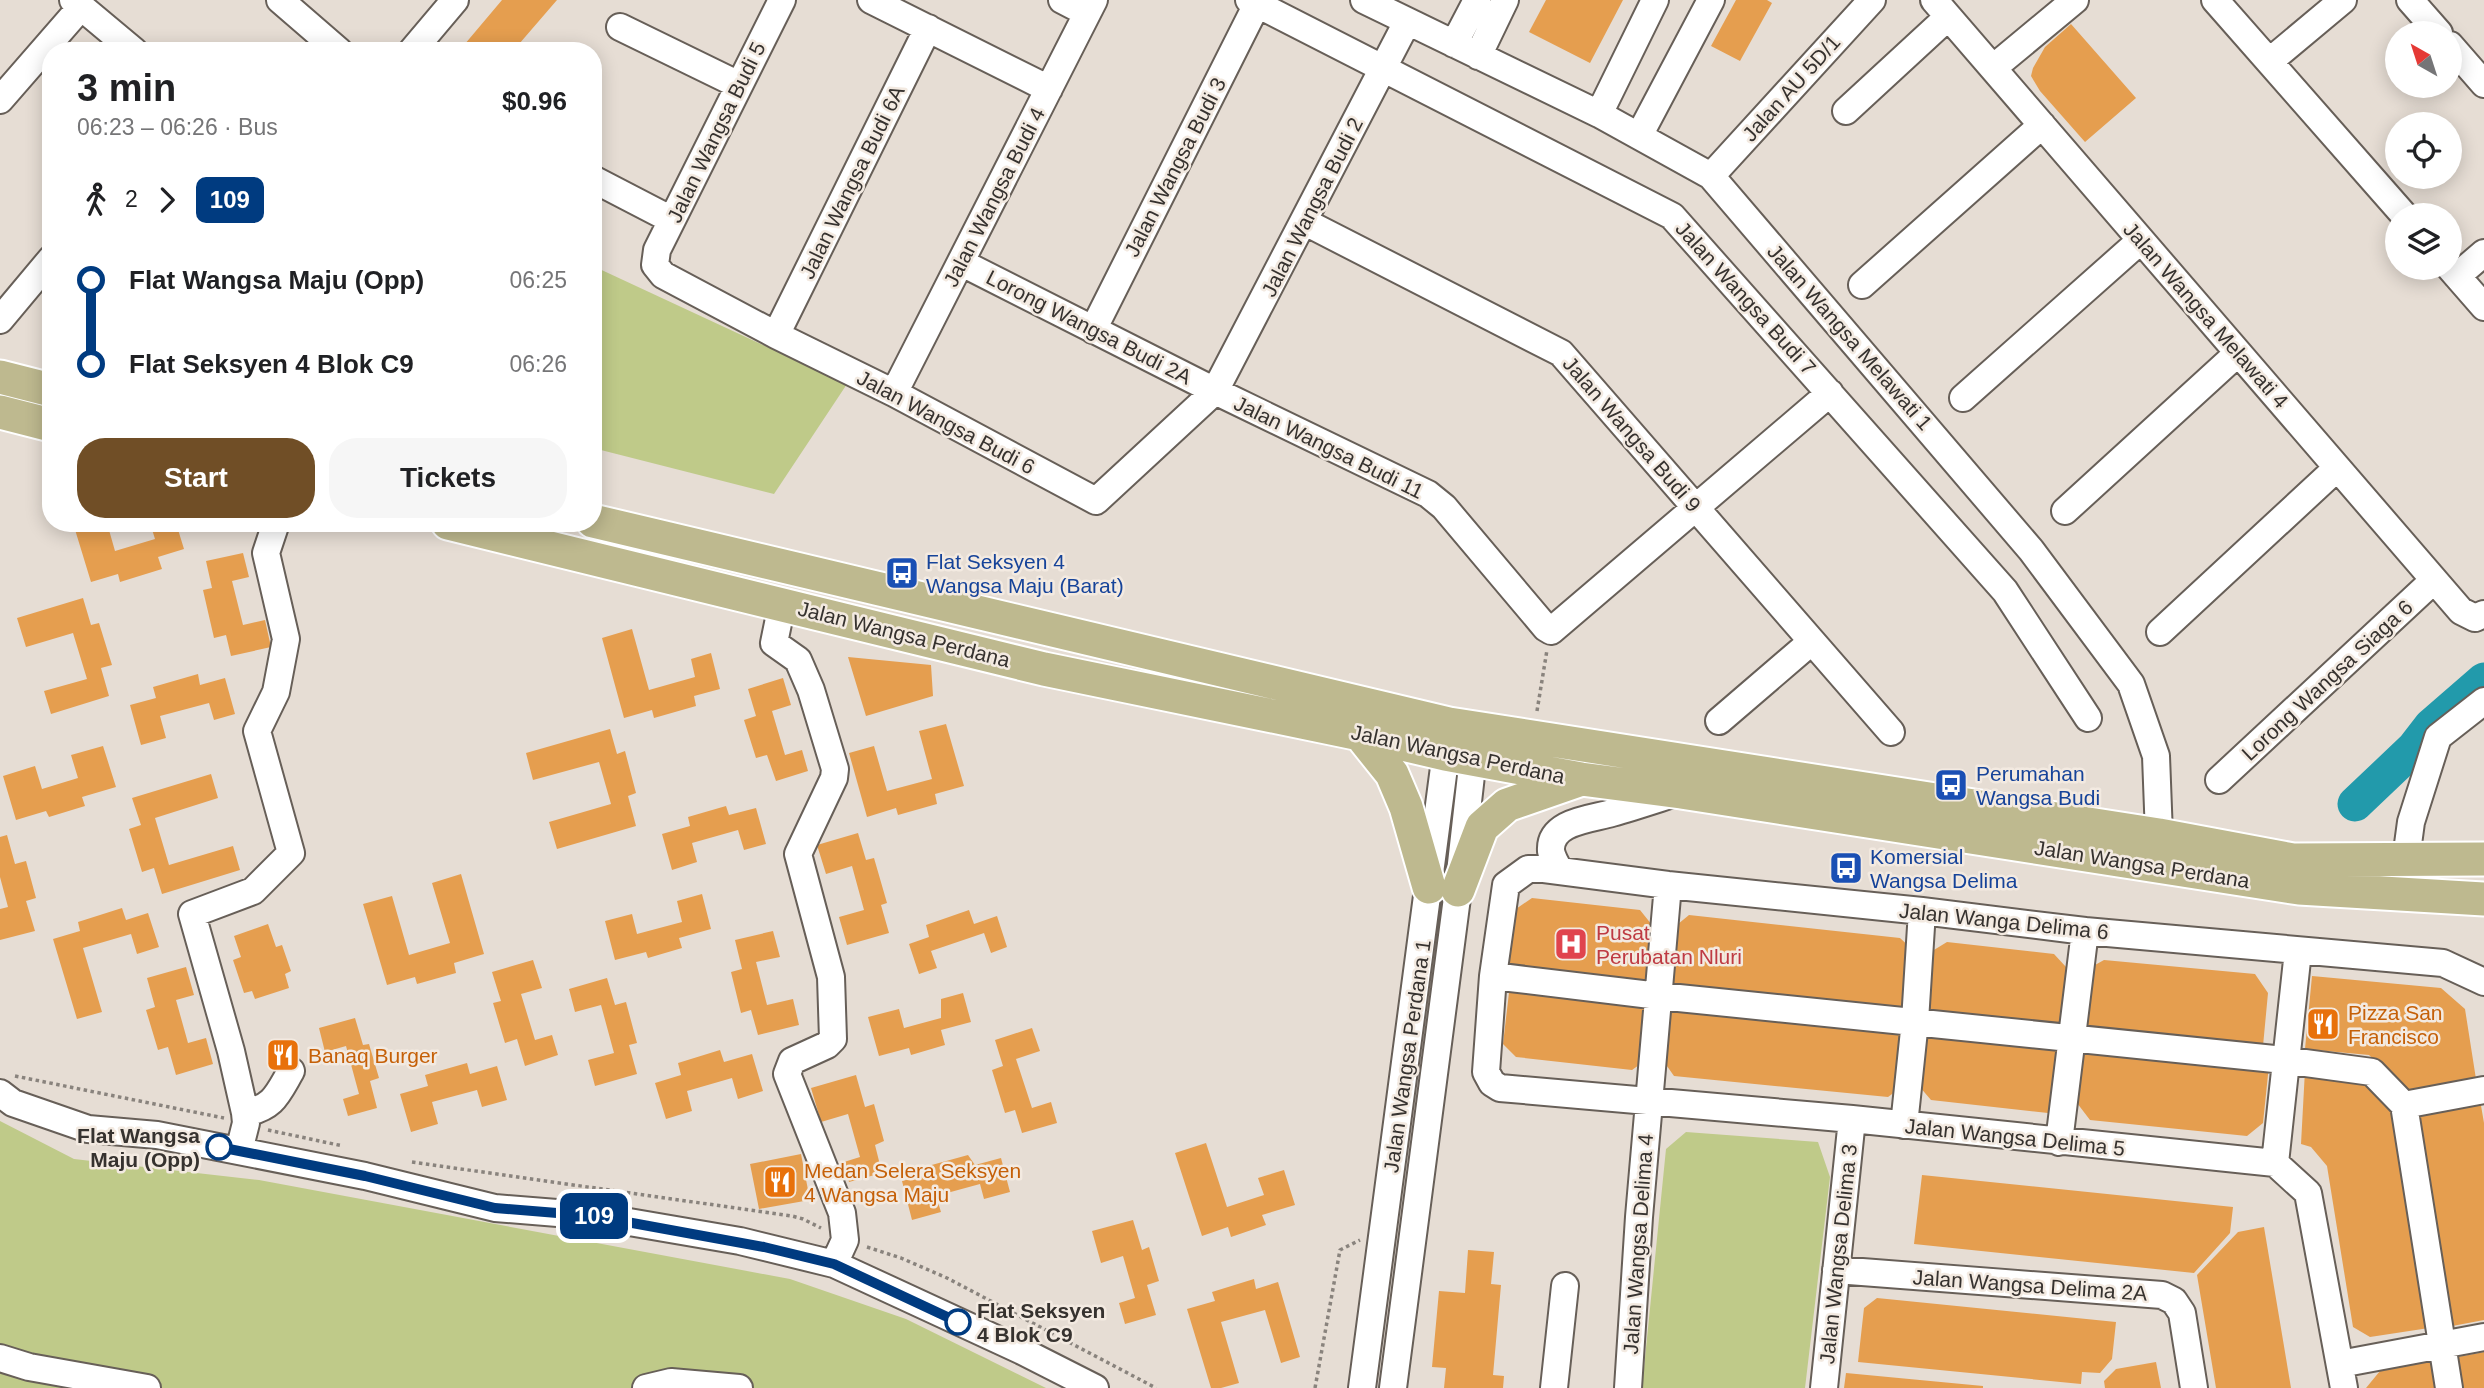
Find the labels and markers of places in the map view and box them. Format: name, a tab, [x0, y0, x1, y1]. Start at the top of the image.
place label: Flat Seksyen 4 Wangsa Maju (Barat)	[926, 550, 1124, 597]
bus stop icon: Flat Seksyen 4 Wangsa Maju (Barat)	[883, 554, 921, 592]
place label: Perumahan Wangsa Budi	[1976, 762, 2100, 809]
bus stop icon: Perumahan Wangsa Budi	[1932, 766, 1970, 804]
place label: Komersial Wangsa Delima	[1870, 845, 2018, 892]
bus stop icon: Komersial Wangsa Delima	[1827, 849, 1865, 887]
place label: Pusat Perubatan Nluri	[1596, 921, 1742, 968]
hospital icon: Pusat Perubatan Nluri	[1552, 925, 1590, 963]
place label: Pizza San Francisco	[2348, 1001, 2443, 1048]
restaurant icon: Pizza San Francisco	[2304, 1005, 2342, 1043]
restaurant icon: Banaq Burger	[264, 1036, 302, 1074]
place label: Banaq Burger	[308, 1044, 438, 1067]
place label: Flat Wangsa Maju (Opp)	[77, 1124, 200, 1171]
marker: Flat Wangsa Maju (Opp)	[206, 1134, 232, 1160]
place label: Medan Selera Seksyen 4 Wangsa Maju	[804, 1159, 1021, 1206]
restaurant icon: Medan Selera Seksyen 4 Wangsa Maju	[761, 1163, 799, 1201]
place label: Flat Seksyen 4 Blok C9	[977, 1299, 1105, 1346]
marker: Flat Seksyen 4 Blok C9	[945, 1309, 971, 1335]

